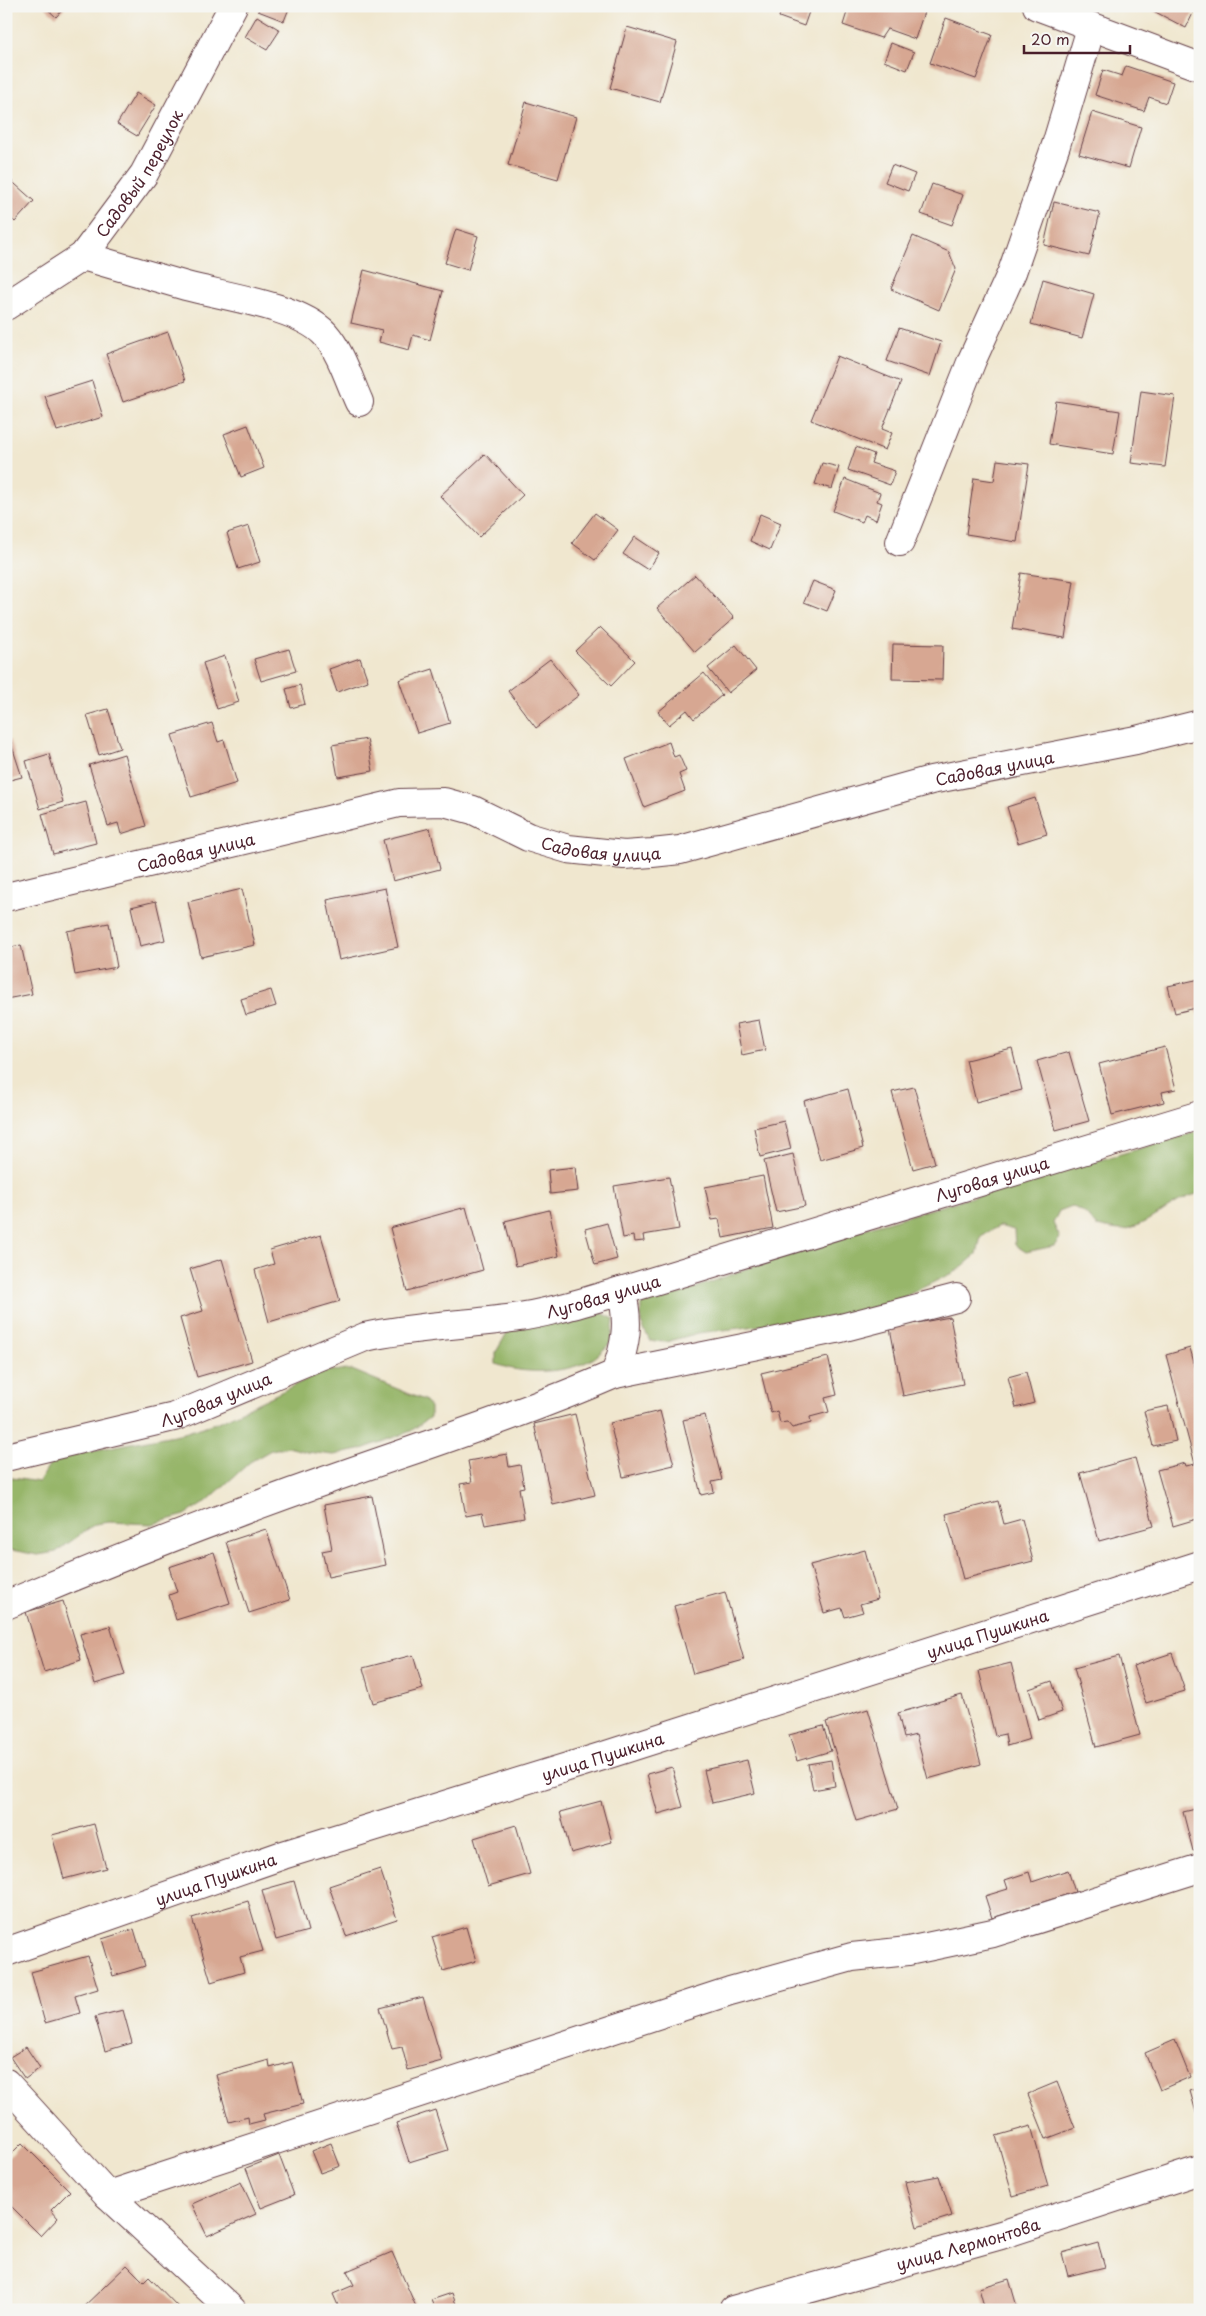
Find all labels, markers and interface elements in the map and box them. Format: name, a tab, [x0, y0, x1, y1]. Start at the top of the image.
scale bar	[1024, 22, 1130, 54]
text: 20 m	[1031, 27, 1070, 50]
street label: Садовый переулок	[89, 105, 188, 242]
street label: Садовая улица	[933, 744, 1056, 791]
street label: Садовая улица	[134, 826, 257, 877]
street label: Садовая улица	[538, 830, 662, 867]
street label: Луговая улица	[932, 1150, 1052, 1207]
street label: Луговая улица	[544, 1268, 663, 1323]
street label: Луговая улица	[158, 1366, 275, 1432]
street label: улица Пушкина	[923, 1602, 1051, 1664]
street label: улица Пушкина	[538, 1725, 667, 1786]
street label: улица Пушкина	[152, 1846, 279, 1911]
street label: улица Лермонтова	[893, 2211, 1043, 2276]

